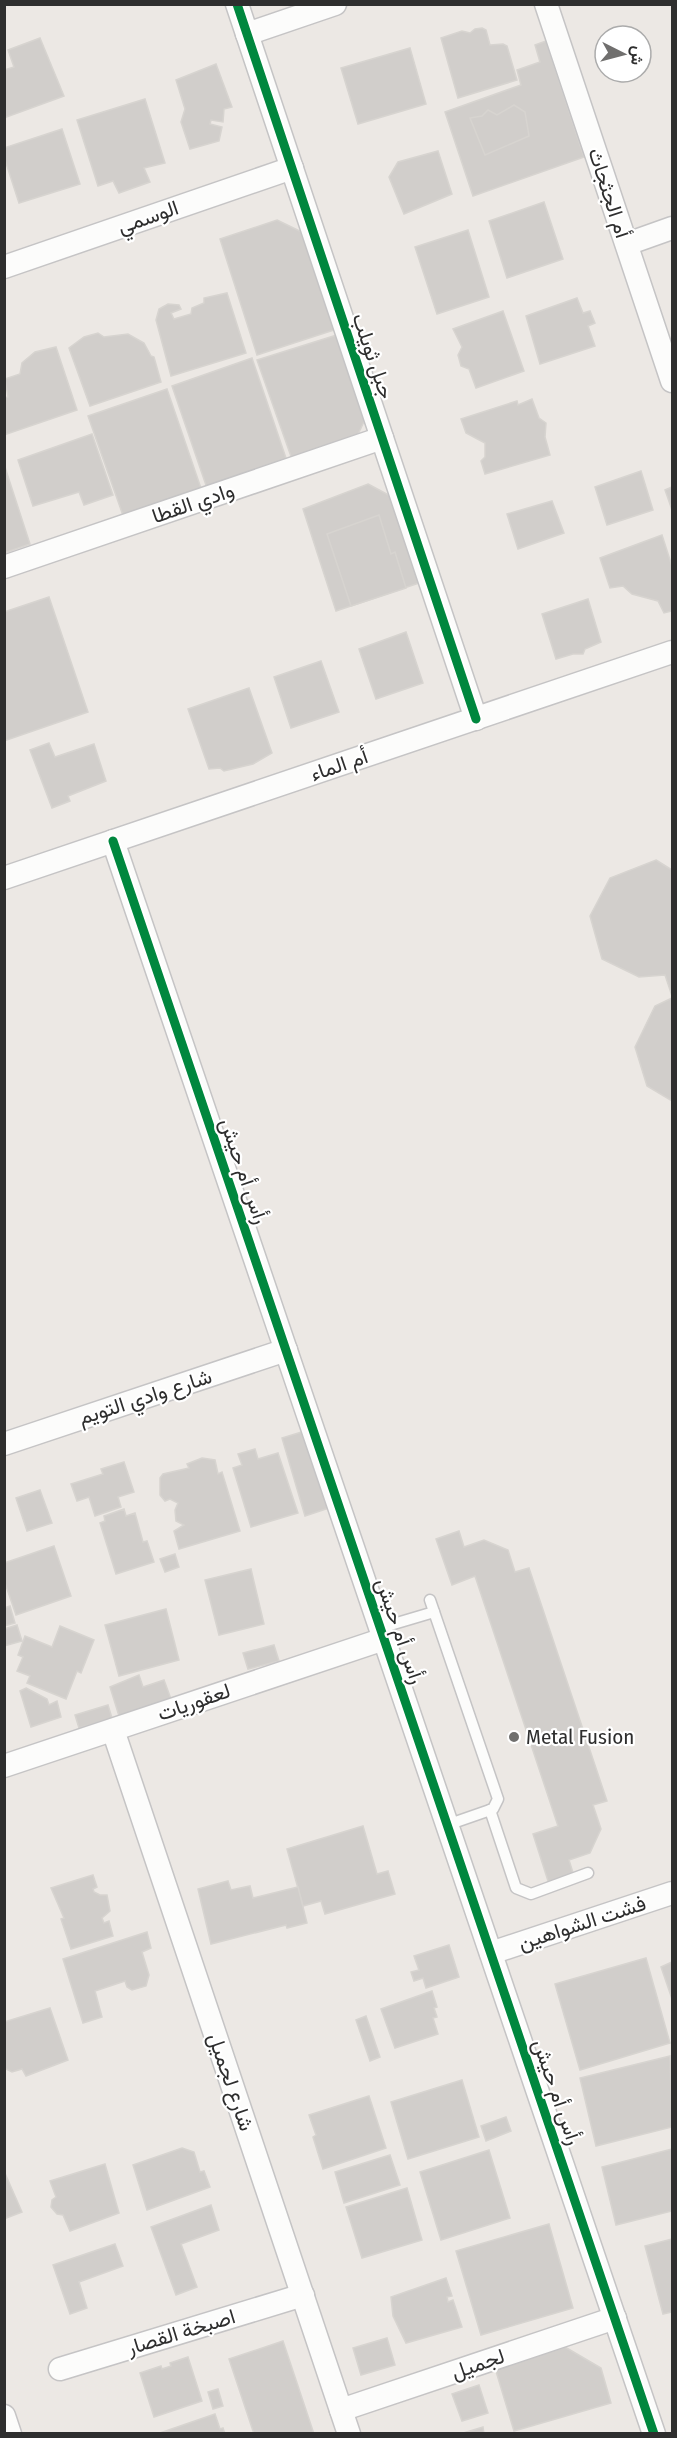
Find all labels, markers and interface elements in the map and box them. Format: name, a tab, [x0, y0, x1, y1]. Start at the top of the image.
north arrow	[593, 24, 653, 84]
text: ش	[627, 45, 648, 66]
street label: أم الجثجاث	[581, 145, 636, 242]
street label: الوسمي	[114, 194, 183, 243]
street label: جبل ثويلب	[346, 310, 400, 402]
street label: وادي القطا	[149, 477, 239, 533]
street label: أم الماء	[307, 743, 372, 788]
street label: رأس أم حيش	[213, 1115, 274, 1228]
street label: شارع وادي التويم	[75, 1363, 216, 1435]
street label: رأس أم حيش	[369, 1575, 430, 1688]
street label: لعقوريات	[154, 1677, 234, 1727]
place label: Metal Fusion	[526, 1724, 634, 1750]
marker: Metal Fusion	[507, 1730, 521, 1744]
street label: فشت الشواهين	[515, 1890, 649, 1956]
street label: شارع لجميل	[201, 2030, 260, 2135]
street label: رأس أم حيش	[526, 2036, 587, 2149]
street label: اصبخة القصار	[123, 2303, 238, 2361]
street label: لجميل	[448, 2343, 508, 2385]

